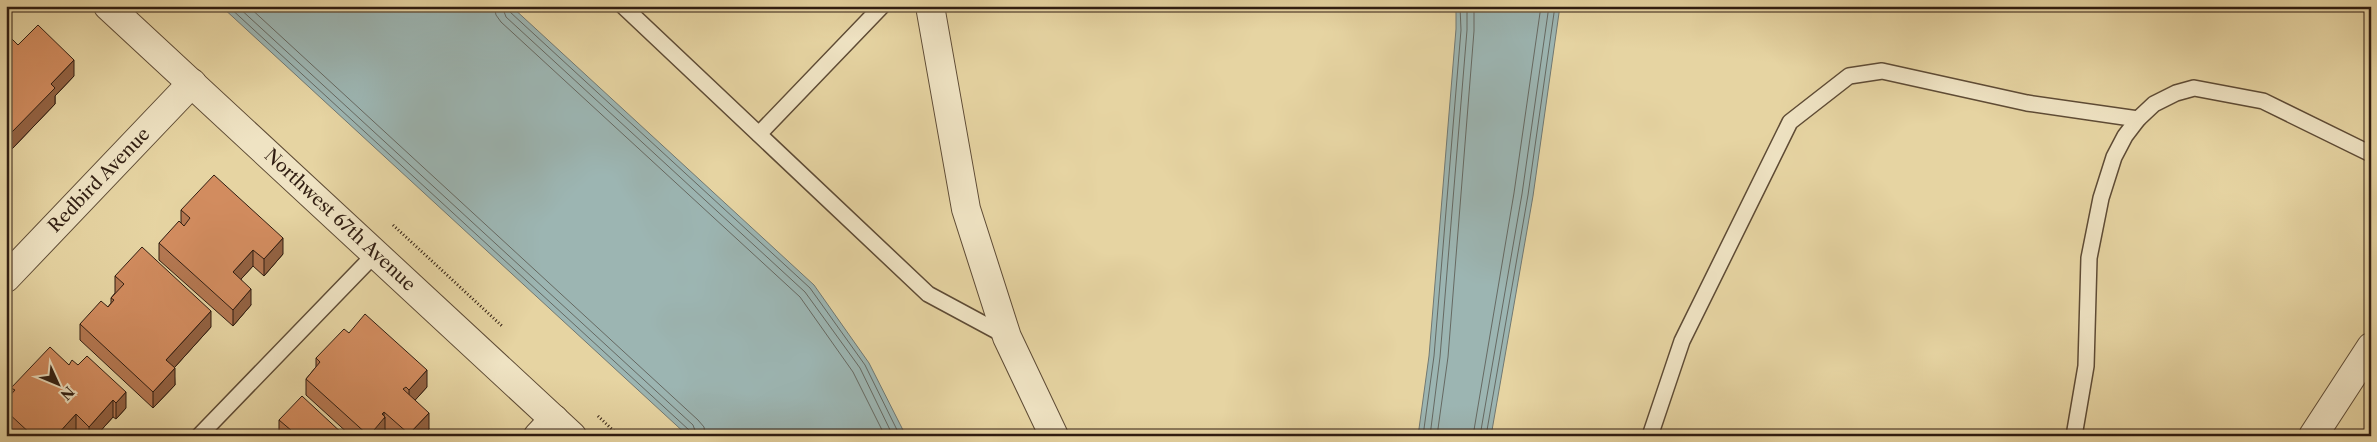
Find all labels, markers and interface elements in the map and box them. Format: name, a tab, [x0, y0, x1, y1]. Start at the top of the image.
street label: Redbird Avenue	[44, 123, 154, 237]
street label: Northwest 67th Avenue	[260, 144, 420, 296]
north arrow	[32, 360, 82, 410]
text: N	[57, 382, 78, 404]

